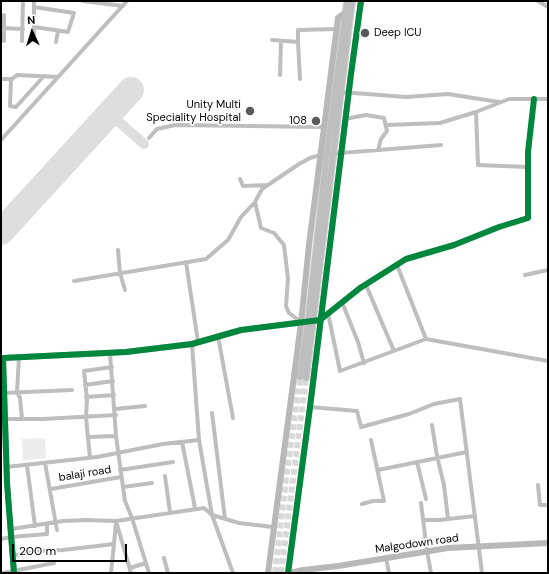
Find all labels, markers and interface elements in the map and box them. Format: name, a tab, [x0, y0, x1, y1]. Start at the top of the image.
north arrow	[12, 12, 52, 52]
text: N	[27, 13, 36, 27]
place label: Deep ICU	[374, 26, 422, 40]
marker: Deep ICU	[359, 27, 371, 39]
place label: Unity Multi Speciality Hospital	[146, 98, 241, 124]
marker: Unity Multi Speciality Hospital	[244, 105, 256, 117]
place label: 108	[289, 114, 307, 128]
marker: 108	[310, 115, 322, 127]
street label: balaji road	[58, 463, 112, 485]
street label: Malgodown road	[374, 532, 460, 556]
scale bar	[14, 536, 129, 562]
text: 200 m	[19, 543, 56, 559]

